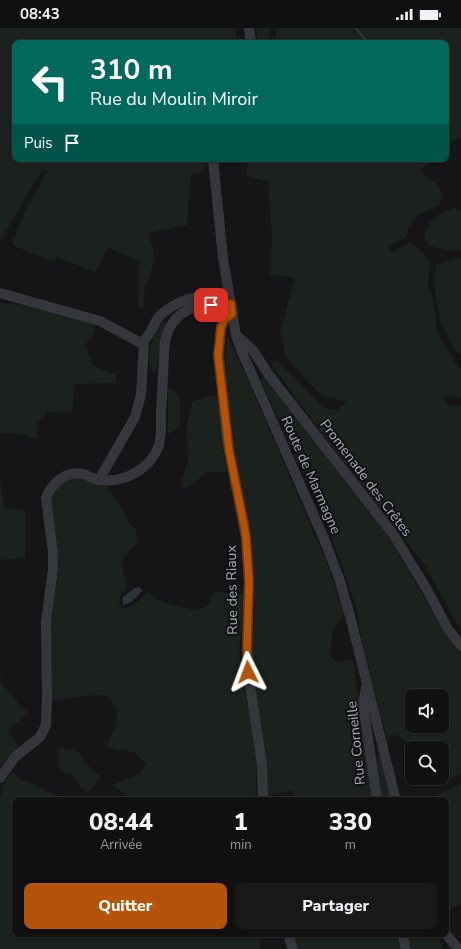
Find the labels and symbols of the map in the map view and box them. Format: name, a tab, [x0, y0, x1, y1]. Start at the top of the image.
pin	[194, 288, 228, 322]
street label: Route de Marmagne	[276, 413, 346, 537]
street label: Promenade des Crêtes	[316, 416, 417, 541]
street label: Rue des Riaux	[222, 544, 242, 635]
position arrow	[227, 651, 269, 693]
street label: Rue Corneille	[342, 700, 370, 786]

